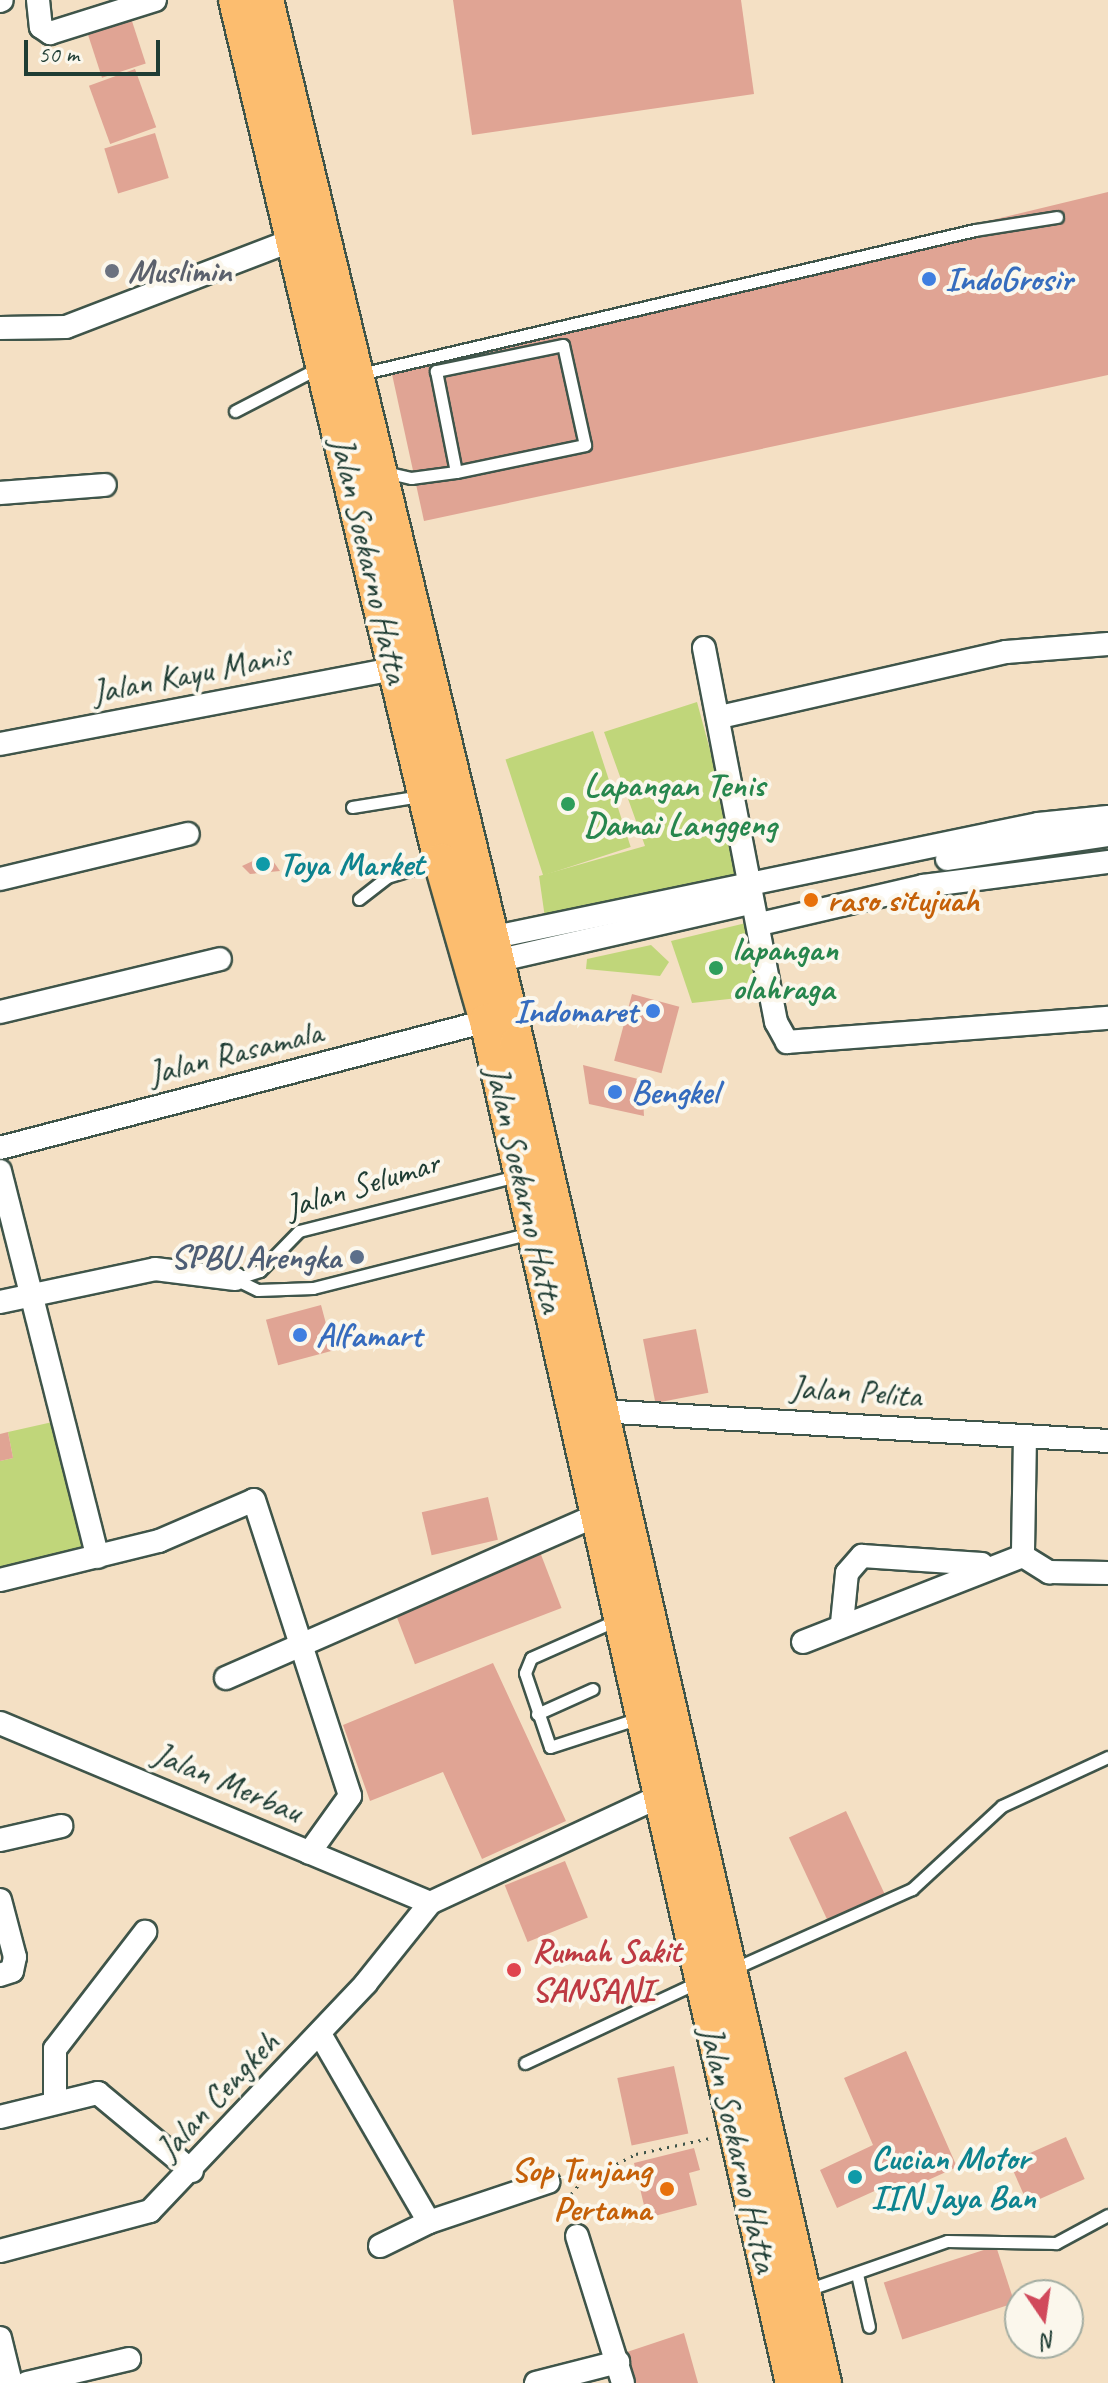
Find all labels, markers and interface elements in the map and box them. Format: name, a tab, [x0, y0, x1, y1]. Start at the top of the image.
scale bar	[28, 24, 164, 74]
text: 50 m	[38, 39, 79, 69]
place label: Muslimin	[128, 251, 231, 291]
place label: IndoGrosir	[945, 259, 1072, 299]
marker: Muslimin	[103, 262, 121, 280]
marker: IndoGrosir	[920, 270, 938, 288]
street label: Jalan Soekarno Hatta	[322, 433, 418, 687]
street label: Jalan Kayu Manis	[88, 634, 294, 712]
place label: Lapangan Tenis Damai Langgeng	[584, 764, 777, 844]
marker: Lapangan Tenis Damai Langgeng	[559, 795, 577, 813]
place label: Toya Market	[279, 844, 425, 884]
marker: Toya Market	[254, 855, 272, 873]
place label: raso situjuah	[827, 880, 980, 920]
marker: raso situjuah	[802, 891, 820, 909]
place label: lapangan olahraga	[732, 928, 838, 1008]
marker: lapangan olahraga	[707, 959, 725, 977]
place label: Indomaret	[514, 991, 637, 1031]
marker: Indomaret	[644, 1002, 662, 1020]
street label: Jalan Rasamala	[142, 1010, 328, 1094]
street label: Jalan Soekarno Hatta	[477, 1062, 573, 1316]
place label: Bengkel	[631, 1072, 718, 1112]
marker: Bengkel	[606, 1083, 624, 1101]
street label: Jalan Selumar	[279, 1141, 445, 1227]
place label: SPBU Arengka	[171, 1237, 341, 1277]
marker: SPBU Arengka	[348, 1248, 366, 1266]
place label: Alfamart	[316, 1315, 422, 1355]
marker: Alfamart	[291, 1326, 309, 1344]
street label: Jalan Pelita	[789, 1366, 923, 1416]
street label: Jalan Merbau	[148, 1733, 308, 1831]
place label: Rumah Sakit SANSANI	[532, 1930, 682, 2010]
marker: Rumah Sakit SANSANI	[503, 1959, 525, 1981]
street label: Jalan Cengkeh	[147, 2022, 287, 2168]
street label: Jalan Soekarno Hatta	[691, 2022, 787, 2276]
place label: Cucian Motor IIN Jaya Ban	[871, 2137, 1036, 2216]
place label: Sop Tunjang Pertama	[511, 2149, 651, 2228]
marker: Cucian Motor IIN Jaya Ban	[846, 2168, 864, 2186]
marker: Sop Tunjang Pertama	[658, 2180, 676, 2198]
north arrow	[1004, 2279, 1084, 2359]
text: N	[1039, 2325, 1059, 2356]

